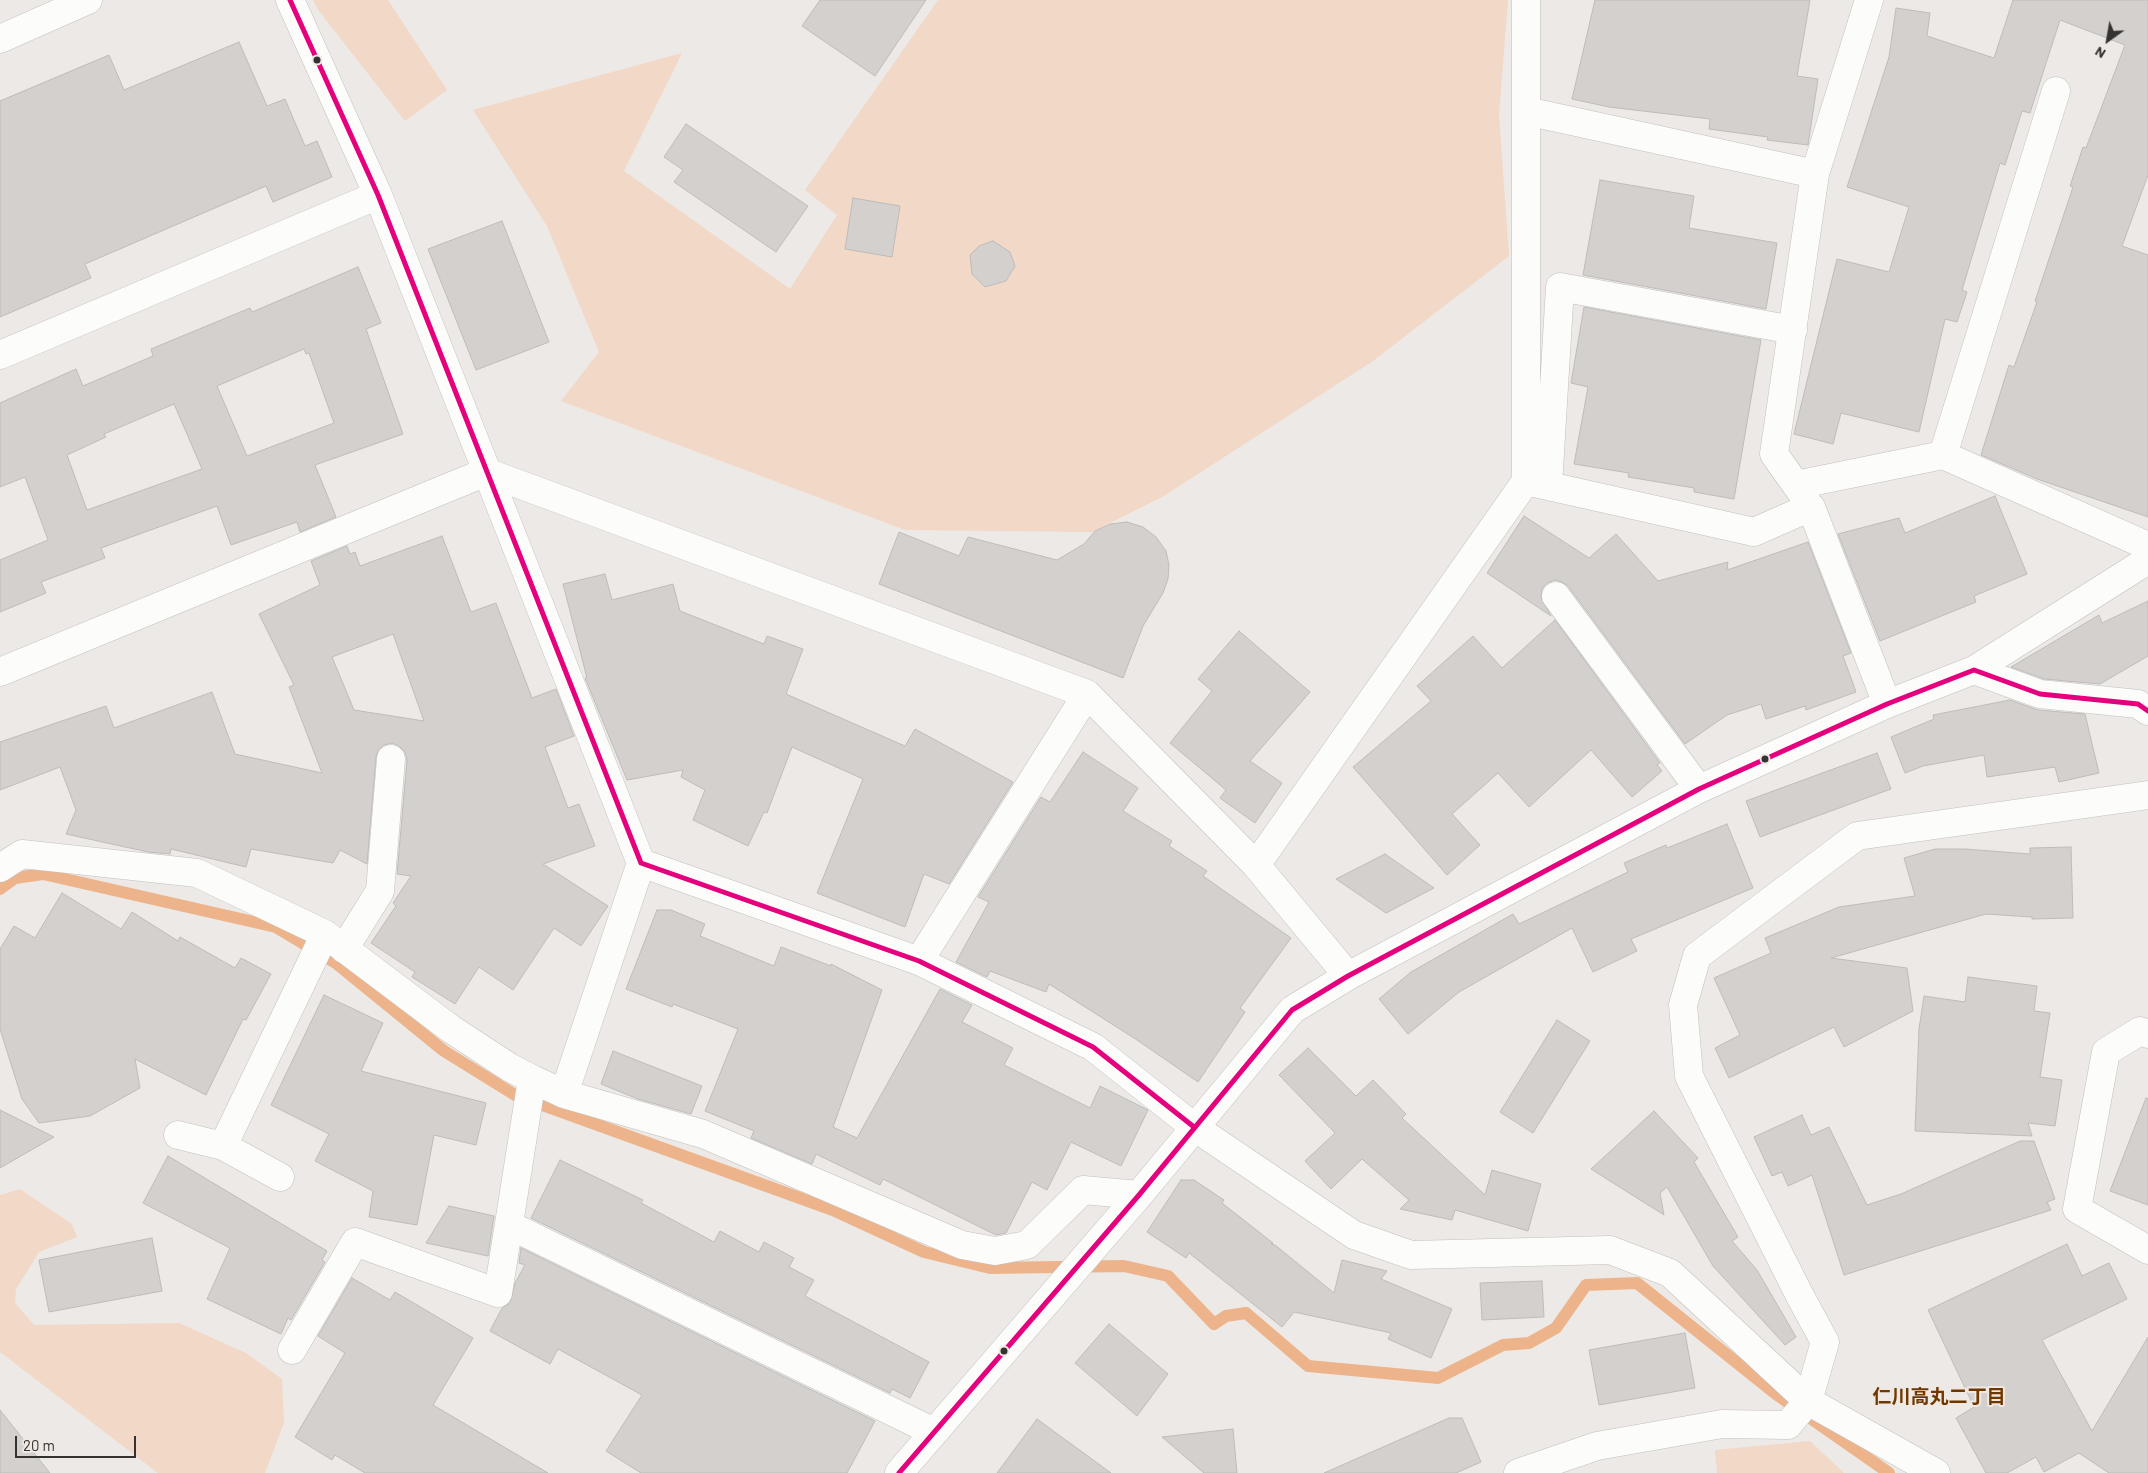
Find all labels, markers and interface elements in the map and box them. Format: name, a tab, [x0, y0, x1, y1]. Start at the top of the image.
north arrow	[2083, 15, 2133, 65]
text: N	[2091, 43, 2108, 63]
unlabelled marker	[312, 55, 322, 65]
unlabelled marker	[1760, 754, 1770, 764]
unlabelled marker	[999, 1346, 1009, 1356]
district label: 仁川高丸二丁目	[1873, 1386, 2005, 1408]
scale bar	[18, 1426, 139, 1458]
text: 20 m	[23, 1436, 55, 1454]

